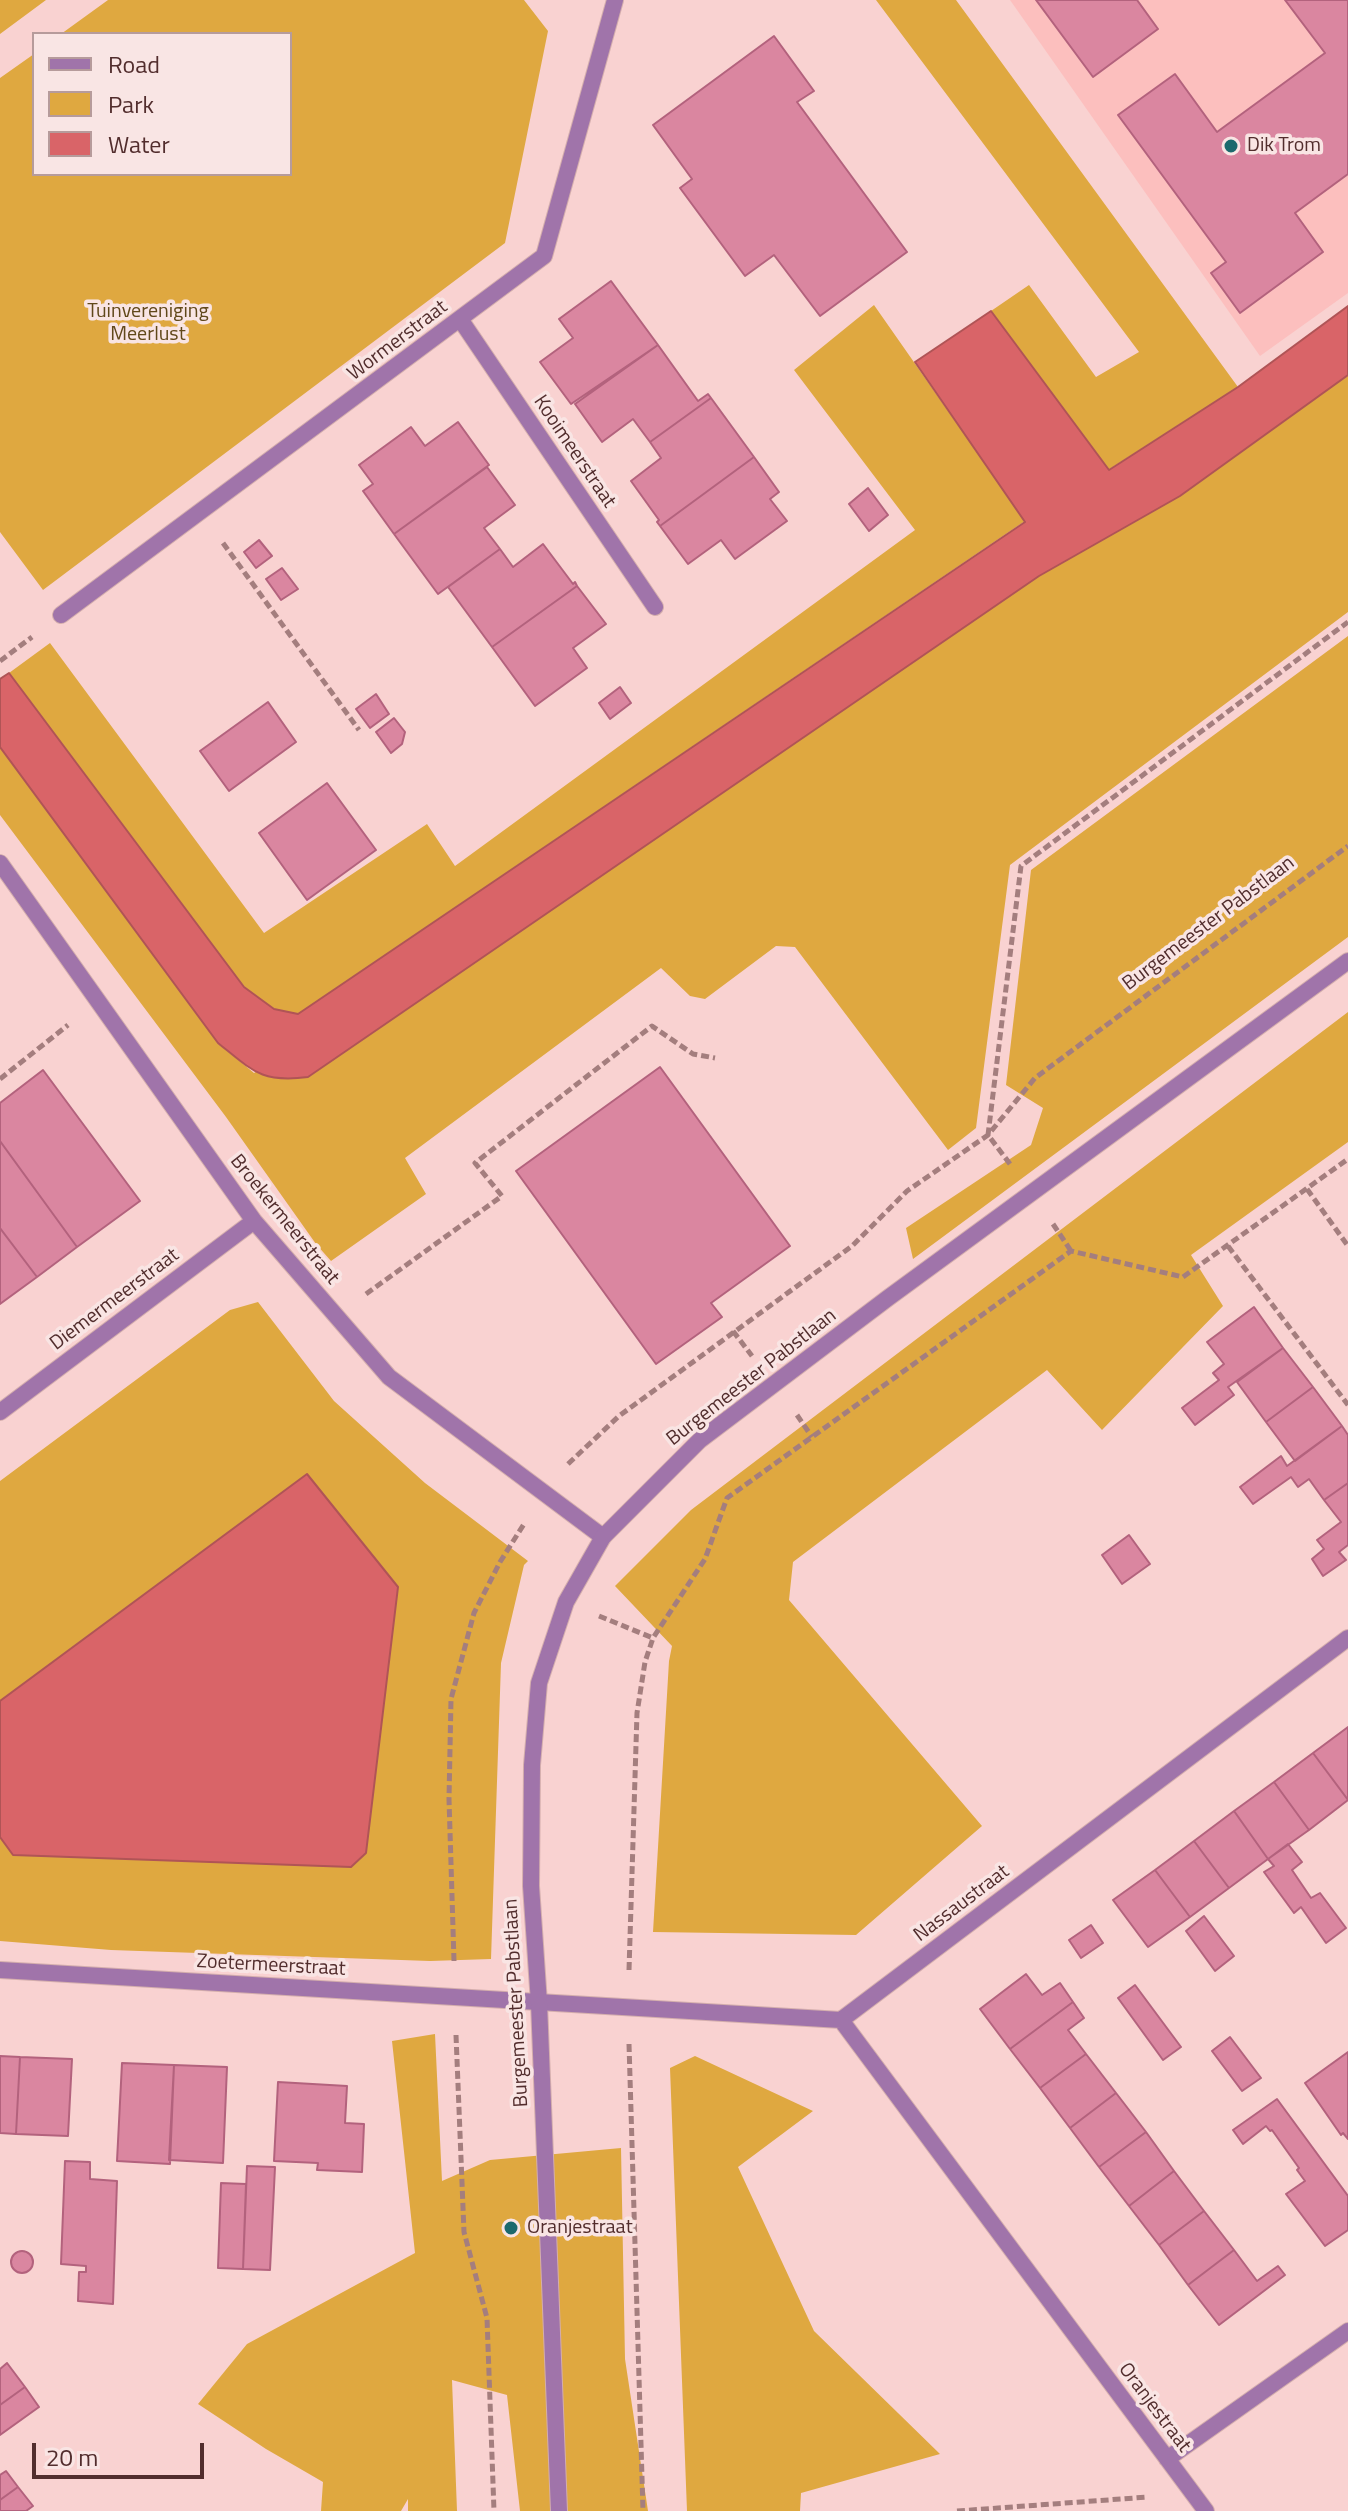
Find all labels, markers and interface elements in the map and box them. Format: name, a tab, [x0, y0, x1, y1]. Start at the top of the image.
legend	[32, 32, 292, 176]
text: Road	[108, 46, 160, 82]
text: Park	[108, 86, 154, 122]
text: Water	[108, 126, 170, 162]
place label: Dik Trom	[1247, 134, 1321, 158]
marker: Dik Trom	[1222, 137, 1240, 155]
street label: Wormerstraat	[343, 296, 453, 386]
park label: Tuinvereniging Meerlust	[87, 300, 209, 347]
street label: Kooimeerstraat	[528, 391, 620, 513]
street label: Burgemeester Pabstlaan	[1118, 852, 1300, 996]
street label: Broekermeerstraat	[224, 1150, 344, 1290]
street label: Diemermeerstraat	[46, 1244, 184, 1356]
street label: Burgemeester Pabstlaan	[662, 1304, 842, 1452]
street label: Nassaustraat	[910, 1860, 1014, 1948]
street label: Burgemeester Pabstlaan	[500, 1898, 534, 2108]
street label: Zoetermeerstraat	[196, 1950, 346, 1982]
place label: Oranjestraat	[527, 2216, 633, 2240]
marker: Oranjestraat	[502, 2219, 520, 2237]
street label: Oranjestraat	[1113, 2359, 1195, 2457]
scale bar	[36, 2427, 208, 2477]
text: 20 m	[46, 2439, 98, 2475]

